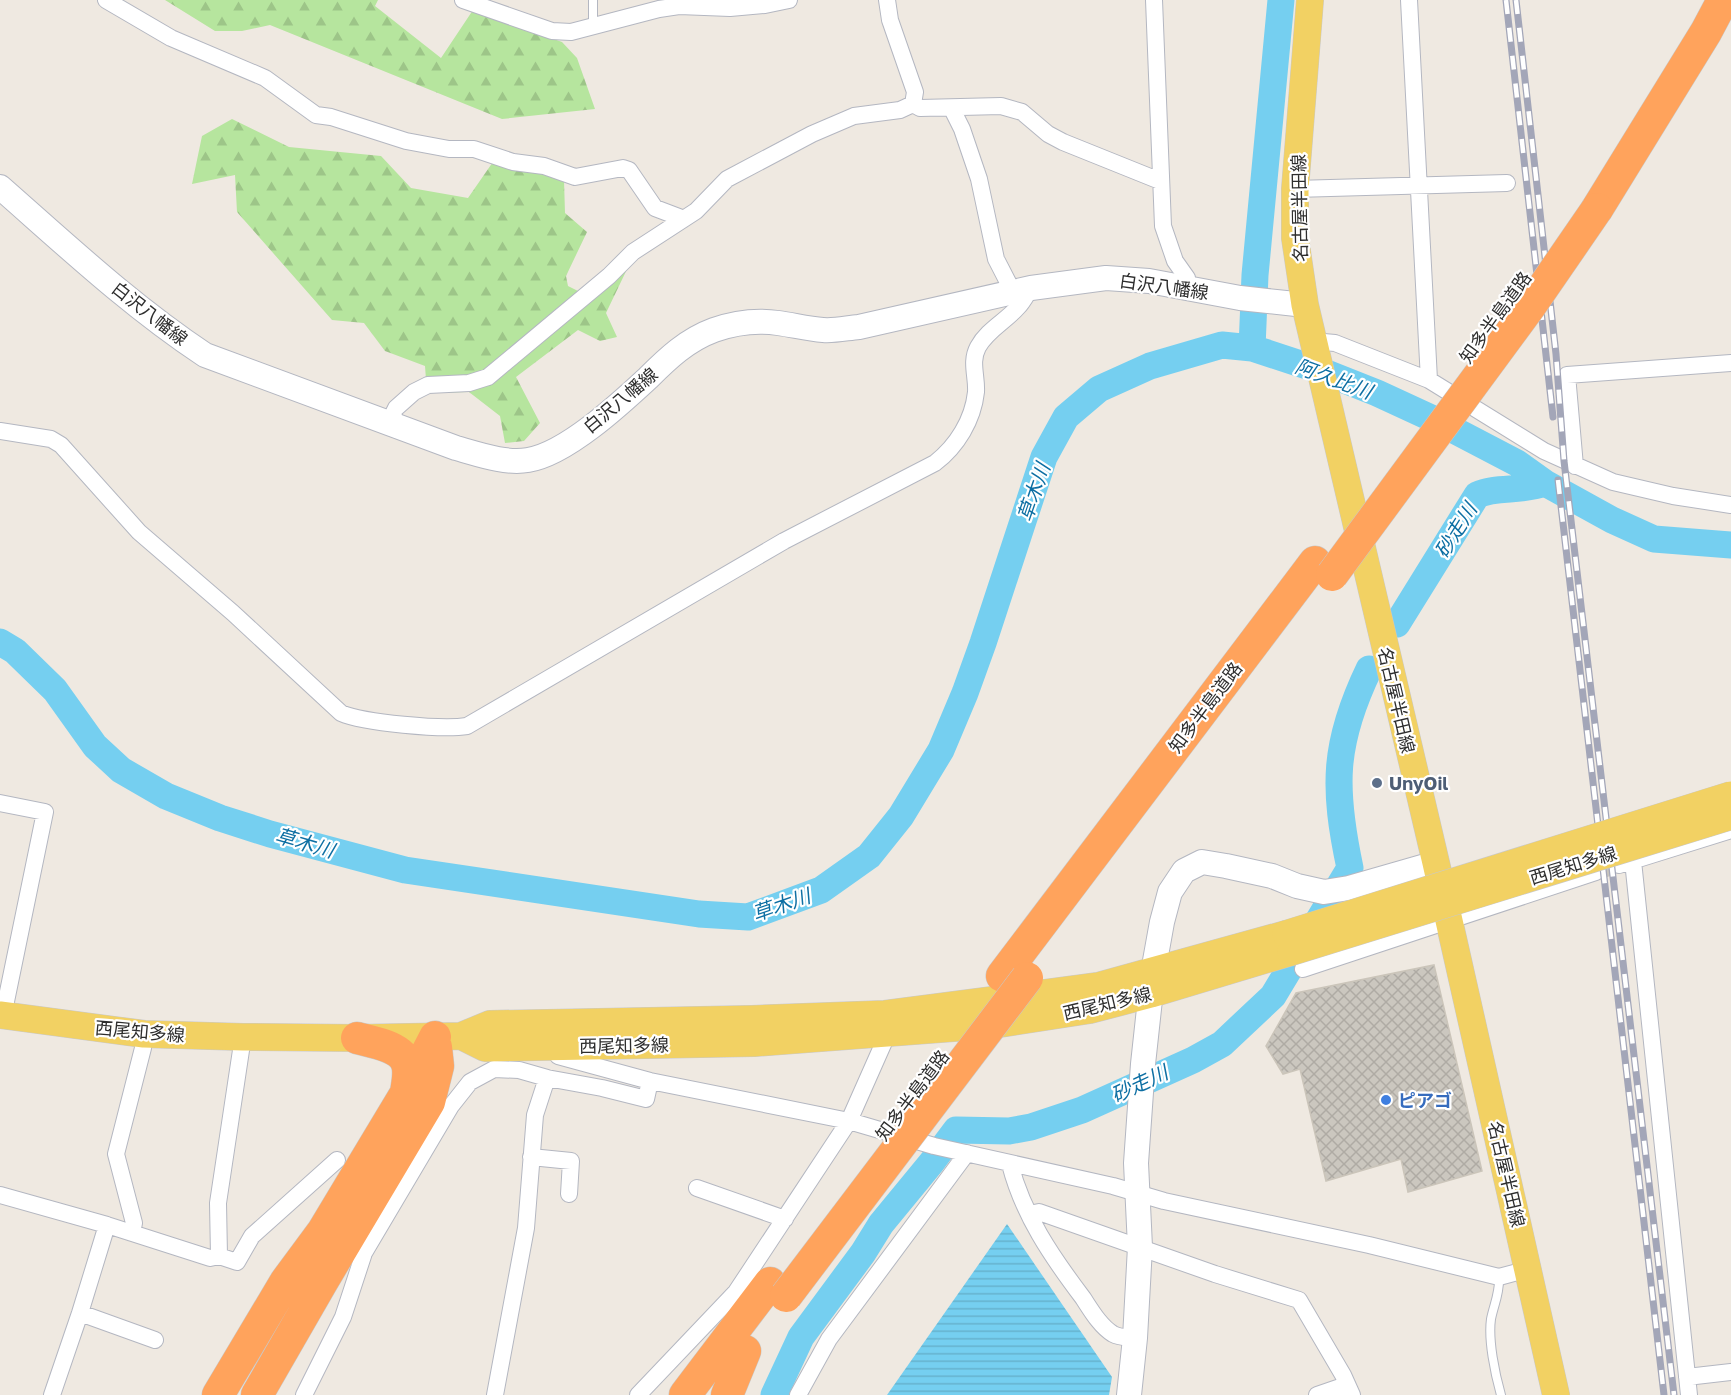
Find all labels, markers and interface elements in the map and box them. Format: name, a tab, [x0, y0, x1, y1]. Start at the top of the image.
street label: 名古屋半田線	[1287, 154, 1311, 262]
street label: 知多半島道路	[1454, 267, 1536, 367]
street label: 白沢八幡線	[1118, 269, 1210, 303]
street label: 白沢八幡線	[108, 277, 192, 349]
water label: 阿久比川	[1292, 353, 1378, 404]
street label: 白沢八幡線	[578, 363, 662, 437]
water label: 草木川	[1012, 458, 1055, 524]
water label: 砂走川	[1429, 497, 1482, 562]
street label: 名古屋半田線	[1374, 645, 1420, 755]
street label: 知多半島道路	[1164, 657, 1246, 757]
place label: UnyOil	[1389, 772, 1448, 794]
marker: UnyOil	[1370, 776, 1384, 790]
water label: 草木川	[273, 822, 339, 862]
street label: 西尾知多線	[1527, 841, 1619, 889]
water label: 草木川	[749, 882, 815, 925]
street label: 西尾知多線	[1061, 982, 1153, 1024]
street label: 西尾知多線	[94, 1016, 186, 1046]
street label: 西尾知多線	[579, 1033, 669, 1057]
street label: 知多半島道路	[871, 1045, 953, 1145]
water label: 砂走川	[1107, 1059, 1173, 1107]
place label: ピアゴ	[1398, 1089, 1452, 1111]
marker: ピアゴ	[1379, 1093, 1393, 1107]
street label: 名古屋半田線	[1484, 1119, 1530, 1229]

